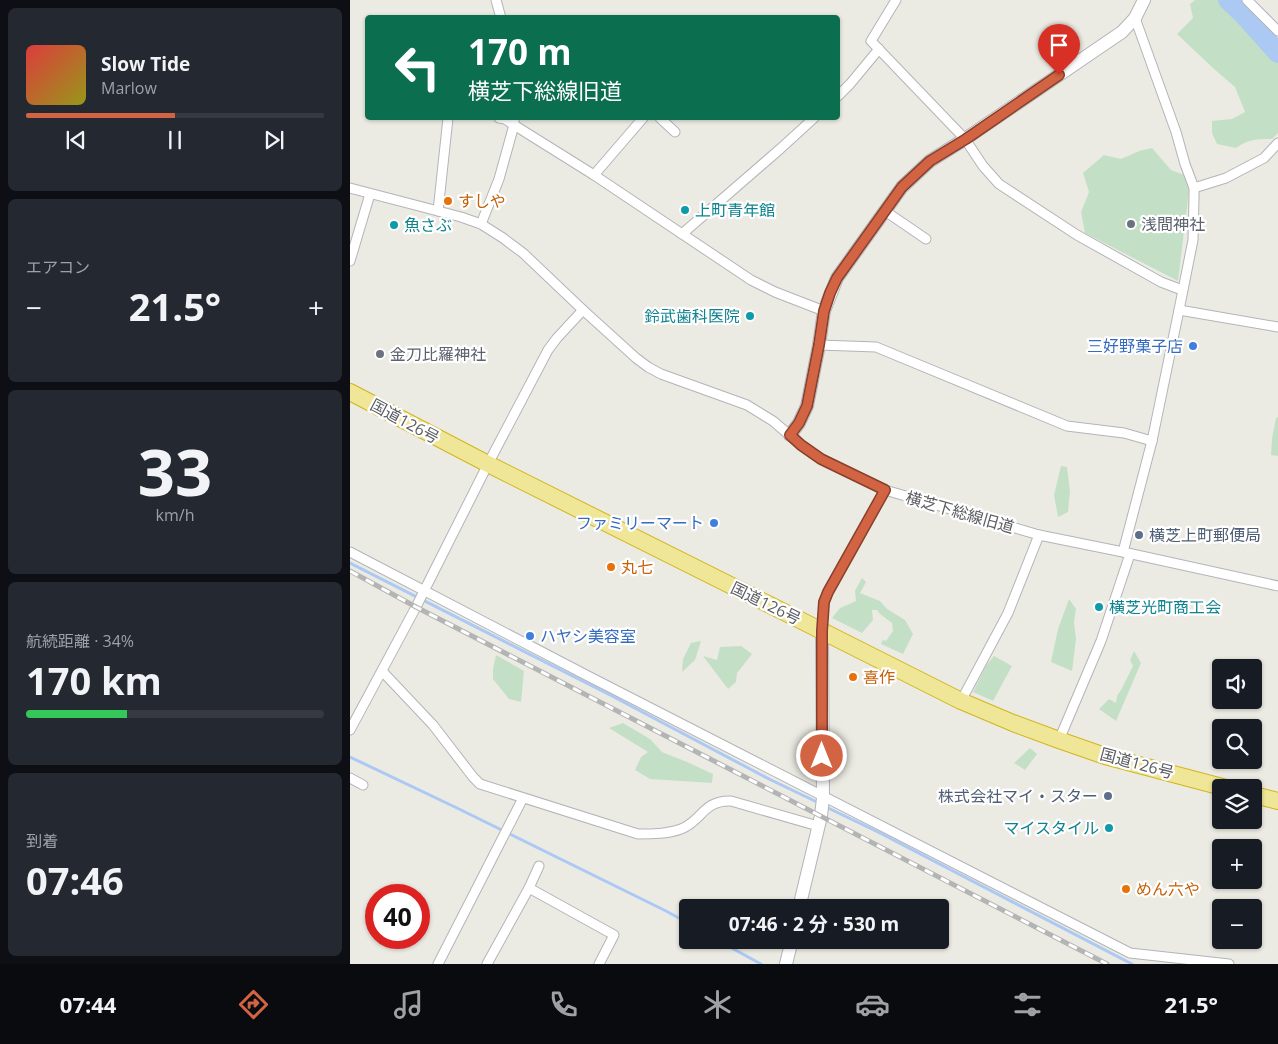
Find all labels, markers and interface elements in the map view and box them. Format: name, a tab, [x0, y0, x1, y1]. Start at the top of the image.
pin	[1038, 24, 1080, 75]
text: 170 m	[468, 28, 572, 75]
icon: arrive	[1045, 31, 1073, 59]
icon: left	[385, 35, 450, 100]
text: Slow Tide	[101, 51, 190, 77]
text: 横芝下総線旧道	[468, 75, 622, 105]
text: Marlow	[101, 77, 157, 99]
icon: previous	[62, 126, 90, 154]
icon: pause	[161, 126, 189, 154]
icon: next	[260, 126, 288, 154]
place label: すしや	[458, 190, 506, 212]
marker: すしや	[442, 195, 454, 207]
place label: 上町青年館	[695, 199, 775, 221]
marker: 上町青年館	[679, 204, 691, 216]
place label: 浅間神社	[1141, 213, 1205, 235]
place label: 魚さぶ	[404, 214, 452, 236]
marker: 浅間神社	[1125, 218, 1137, 230]
marker: 魚さぶ	[388, 219, 400, 231]
text: エアコン	[26, 256, 90, 278]
text: 21.5°	[129, 280, 221, 332]
text: −	[26, 288, 42, 326]
text: +	[308, 288, 324, 326]
place label: 鈴武歯科医院	[644, 305, 740, 327]
marker: 鈴武歯科医院	[744, 310, 756, 322]
place label: 三好野菓子店	[1087, 335, 1183, 357]
marker: 三好野菓子店	[1187, 340, 1199, 352]
place label: 金刀比羅神社	[390, 343, 486, 365]
marker: 金刀比羅神社	[374, 348, 386, 360]
street label: 国道126号	[367, 394, 443, 448]
text: 33	[138, 427, 212, 515]
street label: 横芝下総線旧道	[903, 486, 1017, 538]
text: km/h	[156, 504, 194, 526]
place label: ファミリーマート	[576, 512, 704, 534]
marker: ファミリーマート	[708, 517, 720, 529]
place label: 横芝上町郵便局	[1149, 524, 1261, 546]
marker: 横芝上町郵便局	[1133, 529, 1145, 541]
place label: 丸七	[621, 556, 653, 578]
marker: 丸七	[605, 561, 617, 573]
street label: 国道126号	[727, 577, 805, 629]
place label: 横芝光町商工会	[1109, 596, 1221, 618]
marker: 横芝光町商工会	[1093, 601, 1105, 613]
place label: ハヤシ美容室	[540, 625, 636, 647]
text: 航続距離 · 34%	[26, 630, 134, 652]
marker: ハヤシ美容室	[524, 630, 536, 642]
text: 170 km	[26, 654, 162, 706]
map controls	[1212, 659, 1262, 949]
button: sound	[1212, 659, 1262, 709]
place label: 喜作	[863, 666, 895, 688]
marker: 喜作	[847, 671, 859, 683]
button: search	[1212, 719, 1262, 769]
position arrow	[795, 729, 847, 781]
street label: 国道126号	[1098, 743, 1176, 783]
button: layers	[1212, 779, 1262, 829]
place label: 株式会社マイ・スター	[938, 785, 1098, 807]
marker: 株式会社マイ・スター	[1102, 790, 1114, 802]
place label: マイスタイル	[1003, 817, 1099, 839]
marker: マイスタイル	[1103, 822, 1115, 834]
text: 到着	[26, 830, 58, 852]
button: +	[1212, 839, 1262, 889]
text: 07:46	[26, 854, 124, 906]
place label: めん六や	[1136, 878, 1200, 900]
marker: めん六や	[1120, 883, 1132, 895]
speed limit sign: 40	[365, 884, 430, 949]
button: −	[1212, 899, 1262, 949]
text: 07:46 · 2 分 · 530 m	[729, 911, 899, 937]
icon: directions	[236, 987, 271, 1022]
icon: music	[391, 987, 426, 1022]
icon: phone	[546, 987, 581, 1022]
icon: climate	[700, 987, 735, 1022]
icon: car	[855, 987, 890, 1022]
icon: filters	[1010, 987, 1045, 1022]
text: 07:44	[60, 989, 116, 1019]
text: 21.5°	[1165, 989, 1218, 1019]

